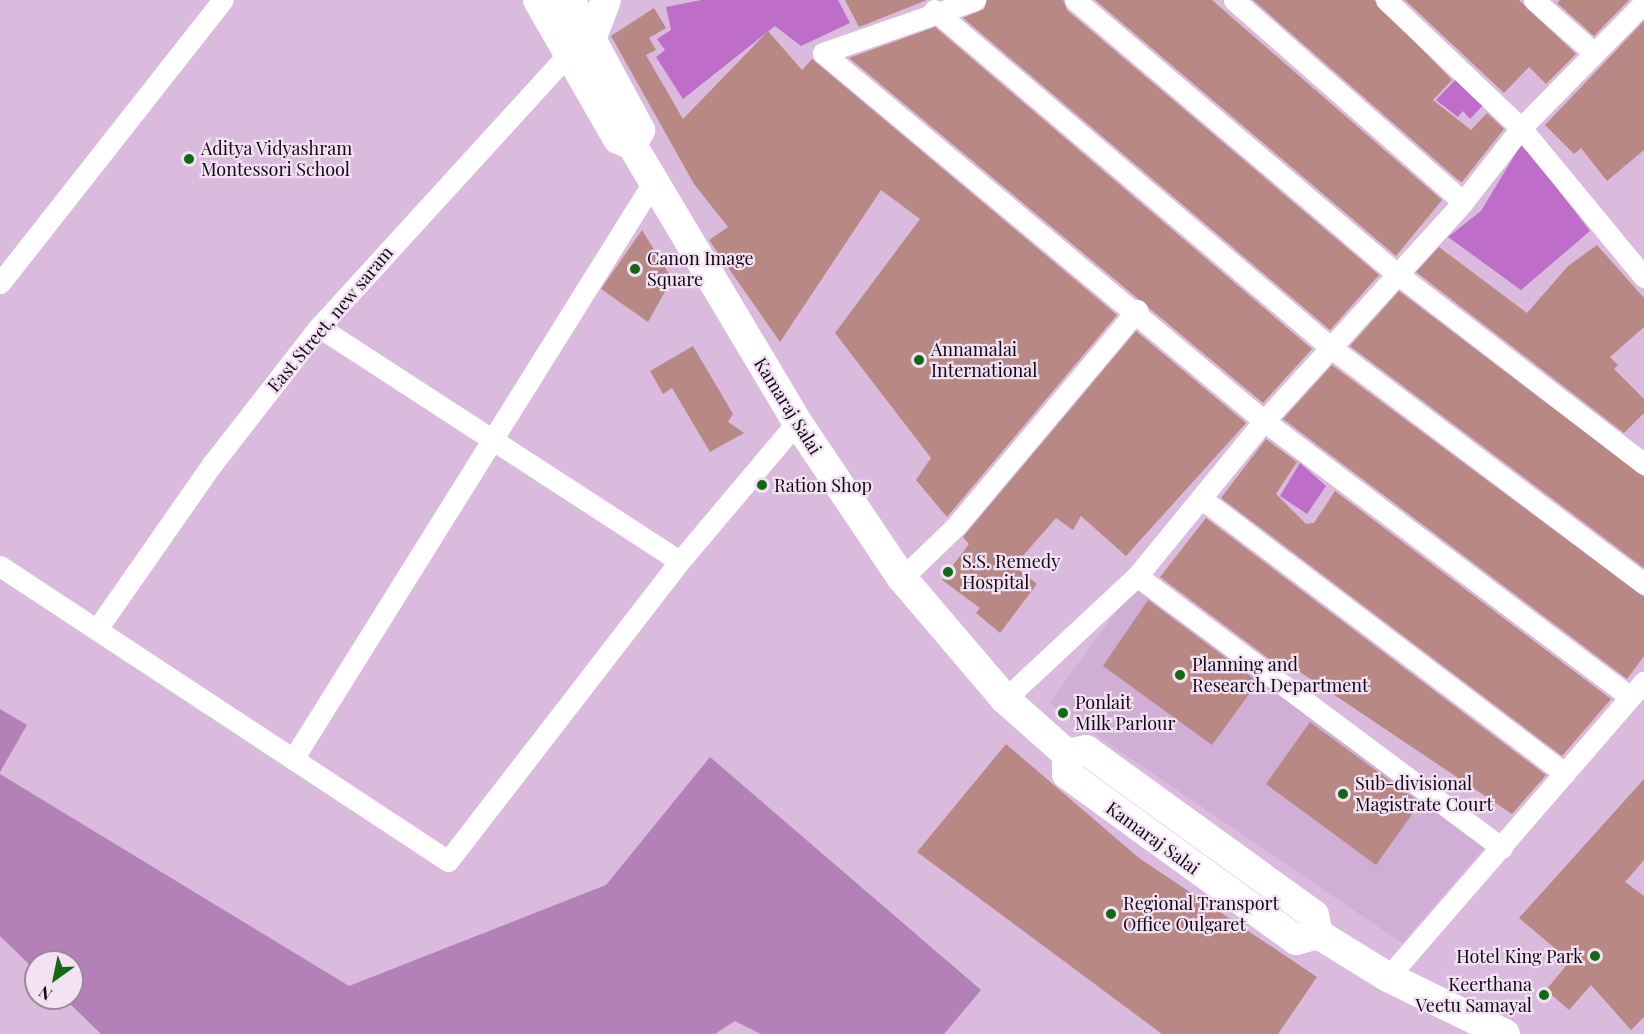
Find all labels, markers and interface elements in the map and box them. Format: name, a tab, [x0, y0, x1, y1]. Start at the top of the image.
place label: Aditya Vidyashram Montessori School	[201, 138, 353, 180]
marker: Aditya Vidyashram Montessori School	[182, 152, 196, 166]
street label: East Street, new saram	[262, 241, 398, 397]
place label: Canon Image Square	[647, 248, 754, 290]
marker: Canon Image Square	[628, 262, 642, 276]
place label: Annamalai International	[931, 339, 1037, 382]
marker: Annamalai International	[912, 353, 926, 367]
street label: Kamaraj Salai	[750, 354, 826, 458]
place label: Ration Shop	[774, 474, 872, 496]
marker: Ration Shop	[755, 478, 769, 492]
place label: S.S. Remedy Hospital	[962, 551, 1060, 594]
marker: S.S. Remedy Hospital	[939, 563, 957, 581]
place label: Planning and Research Department	[1192, 654, 1368, 696]
marker: Planning and Research Department	[1173, 668, 1187, 682]
place label: Ponlait Milk Parlour	[1075, 692, 1176, 734]
marker: Ponlait Milk Parlour	[1056, 706, 1070, 720]
place label: Sub-divisional Magistrate Court	[1355, 773, 1493, 816]
marker: Sub-divisional Magistrate Court	[1336, 787, 1350, 801]
street label: Kamaraj Salai	[1102, 797, 1204, 879]
place label: Regional Transport Office Oulgaret	[1123, 893, 1279, 936]
marker: Regional Transport Office Oulgaret	[1104, 907, 1118, 921]
place label: Hotel King Park	[1456, 945, 1583, 967]
marker: Hotel King Park	[1588, 949, 1602, 963]
north arrow	[24, 950, 84, 1010]
place label: Keerthana Veetu Samayal	[1416, 974, 1532, 1016]
text: N	[34, 982, 56, 1006]
marker: Keerthana Veetu Samayal	[1537, 988, 1551, 1002]

